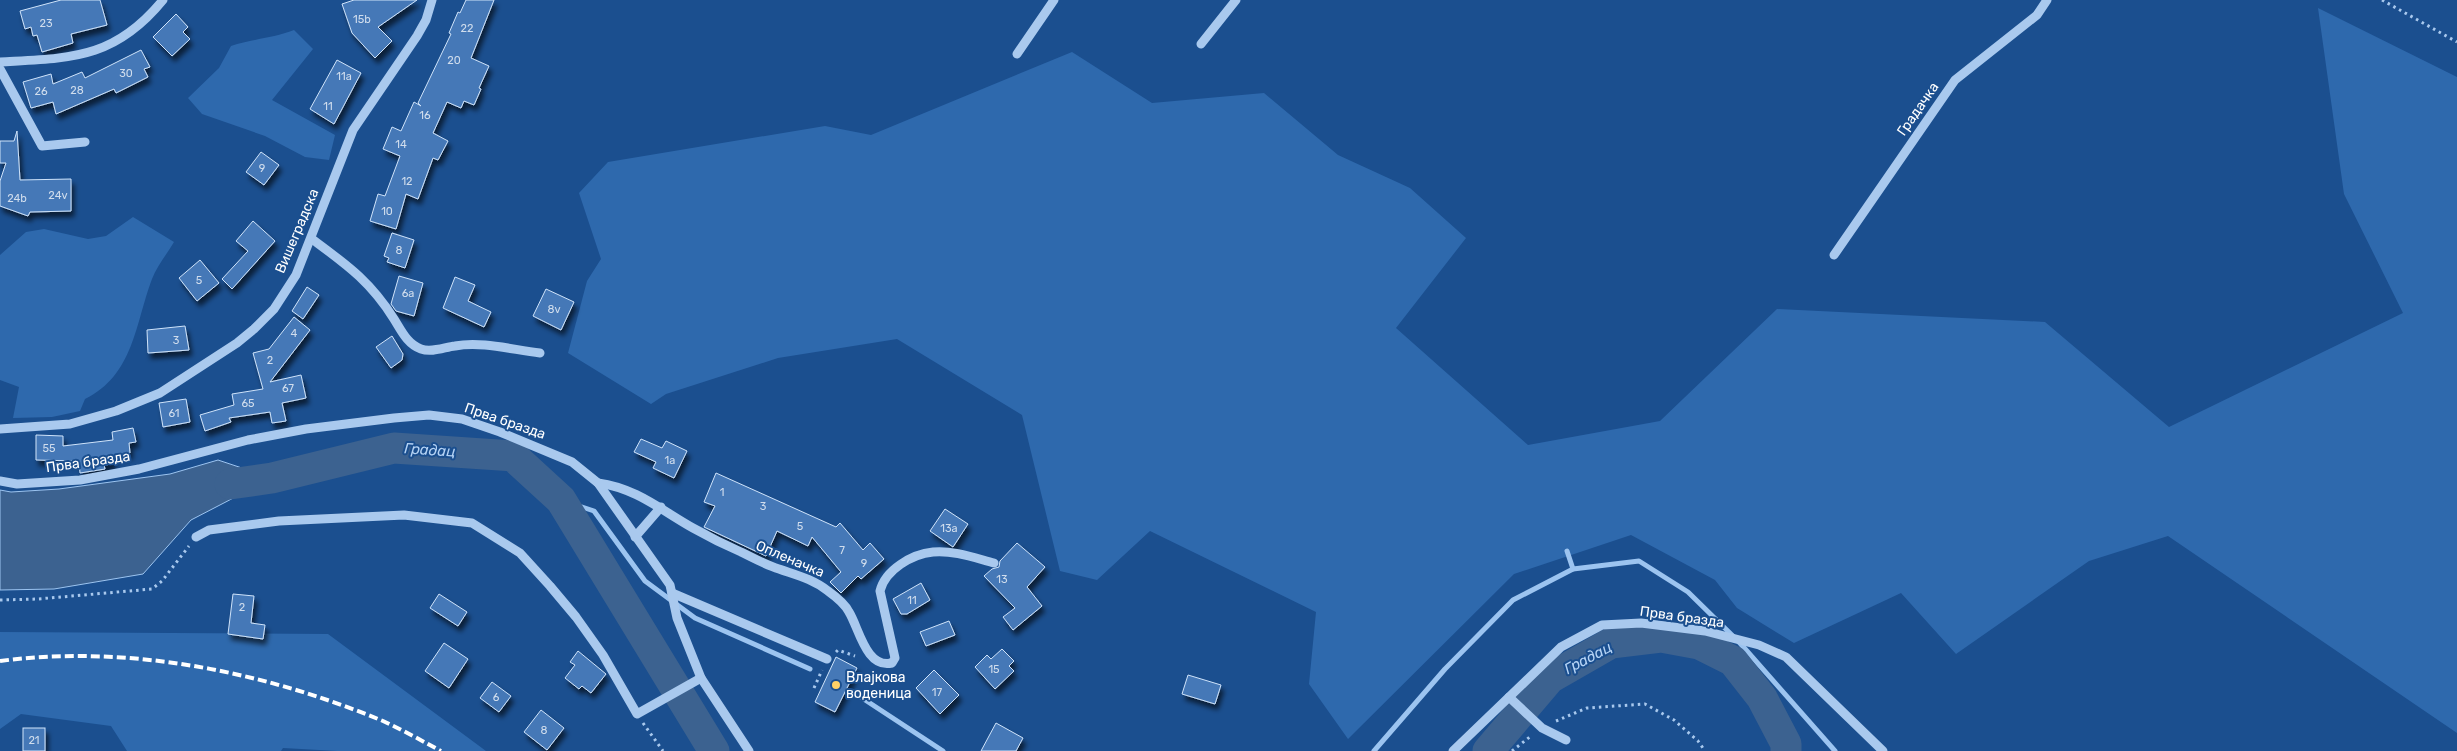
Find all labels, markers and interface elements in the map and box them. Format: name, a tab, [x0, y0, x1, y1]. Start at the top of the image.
house number: 15b	[353, 13, 371, 26]
house number: 23	[39, 17, 53, 30]
house number: 22	[461, 22, 473, 35]
house number: 20	[447, 54, 461, 67]
house number: 30	[119, 67, 133, 80]
house number: 11a	[336, 70, 352, 83]
street label: Градачка	[1893, 79, 1943, 139]
house number: 28	[70, 84, 84, 97]
house number: 26	[34, 85, 48, 98]
house number: 11	[323, 100, 333, 113]
house number: 16	[419, 109, 431, 122]
house number: 14	[395, 138, 407, 151]
house number: 9	[259, 162, 265, 175]
house number: 12	[401, 175, 413, 188]
street label: Вишеградска	[272, 186, 322, 276]
house number: 24v	[48, 189, 68, 202]
house number: 24b	[7, 192, 27, 205]
house number: 10	[381, 205, 393, 218]
house number: 8	[396, 244, 403, 257]
house number: 5	[196, 274, 203, 287]
house number: 6a	[402, 287, 414, 300]
house number: 8v	[547, 303, 561, 316]
house number: 4	[291, 327, 298, 340]
house number: 3	[173, 334, 180, 347]
house number: 2	[267, 354, 273, 367]
house number: 67	[282, 382, 294, 395]
house number: 65	[241, 397, 255, 410]
street label: Прва бразда	[462, 399, 548, 443]
house number: 61	[168, 407, 180, 420]
water label: Градац	[404, 439, 456, 461]
house number: 55	[42, 442, 56, 455]
street label: Прва бразда	[45, 448, 131, 476]
house number: 1a	[665, 454, 675, 467]
house number: 1	[720, 486, 724, 499]
house number: 3	[760, 500, 767, 513]
house number: 5	[797, 520, 804, 533]
house number: 13a	[940, 522, 958, 535]
street label: Опленачка	[753, 537, 827, 581]
house number: 7	[839, 544, 845, 557]
house number: 9	[861, 557, 867, 570]
house number: 13	[996, 573, 1008, 586]
house number: 11	[907, 594, 917, 607]
house number: 2	[239, 601, 245, 614]
street label: Прва бразда	[1639, 603, 1725, 631]
water label: Градац	[1561, 638, 1615, 678]
house number: 15	[988, 663, 1000, 676]
place label: Влајкова воденица	[846, 669, 912, 702]
marker: Влајкова воденица	[830, 679, 842, 691]
house number: 17	[932, 686, 943, 699]
house number: 6	[493, 691, 500, 704]
house number: 8	[541, 724, 548, 737]
house number: 21	[28, 734, 40, 747]

